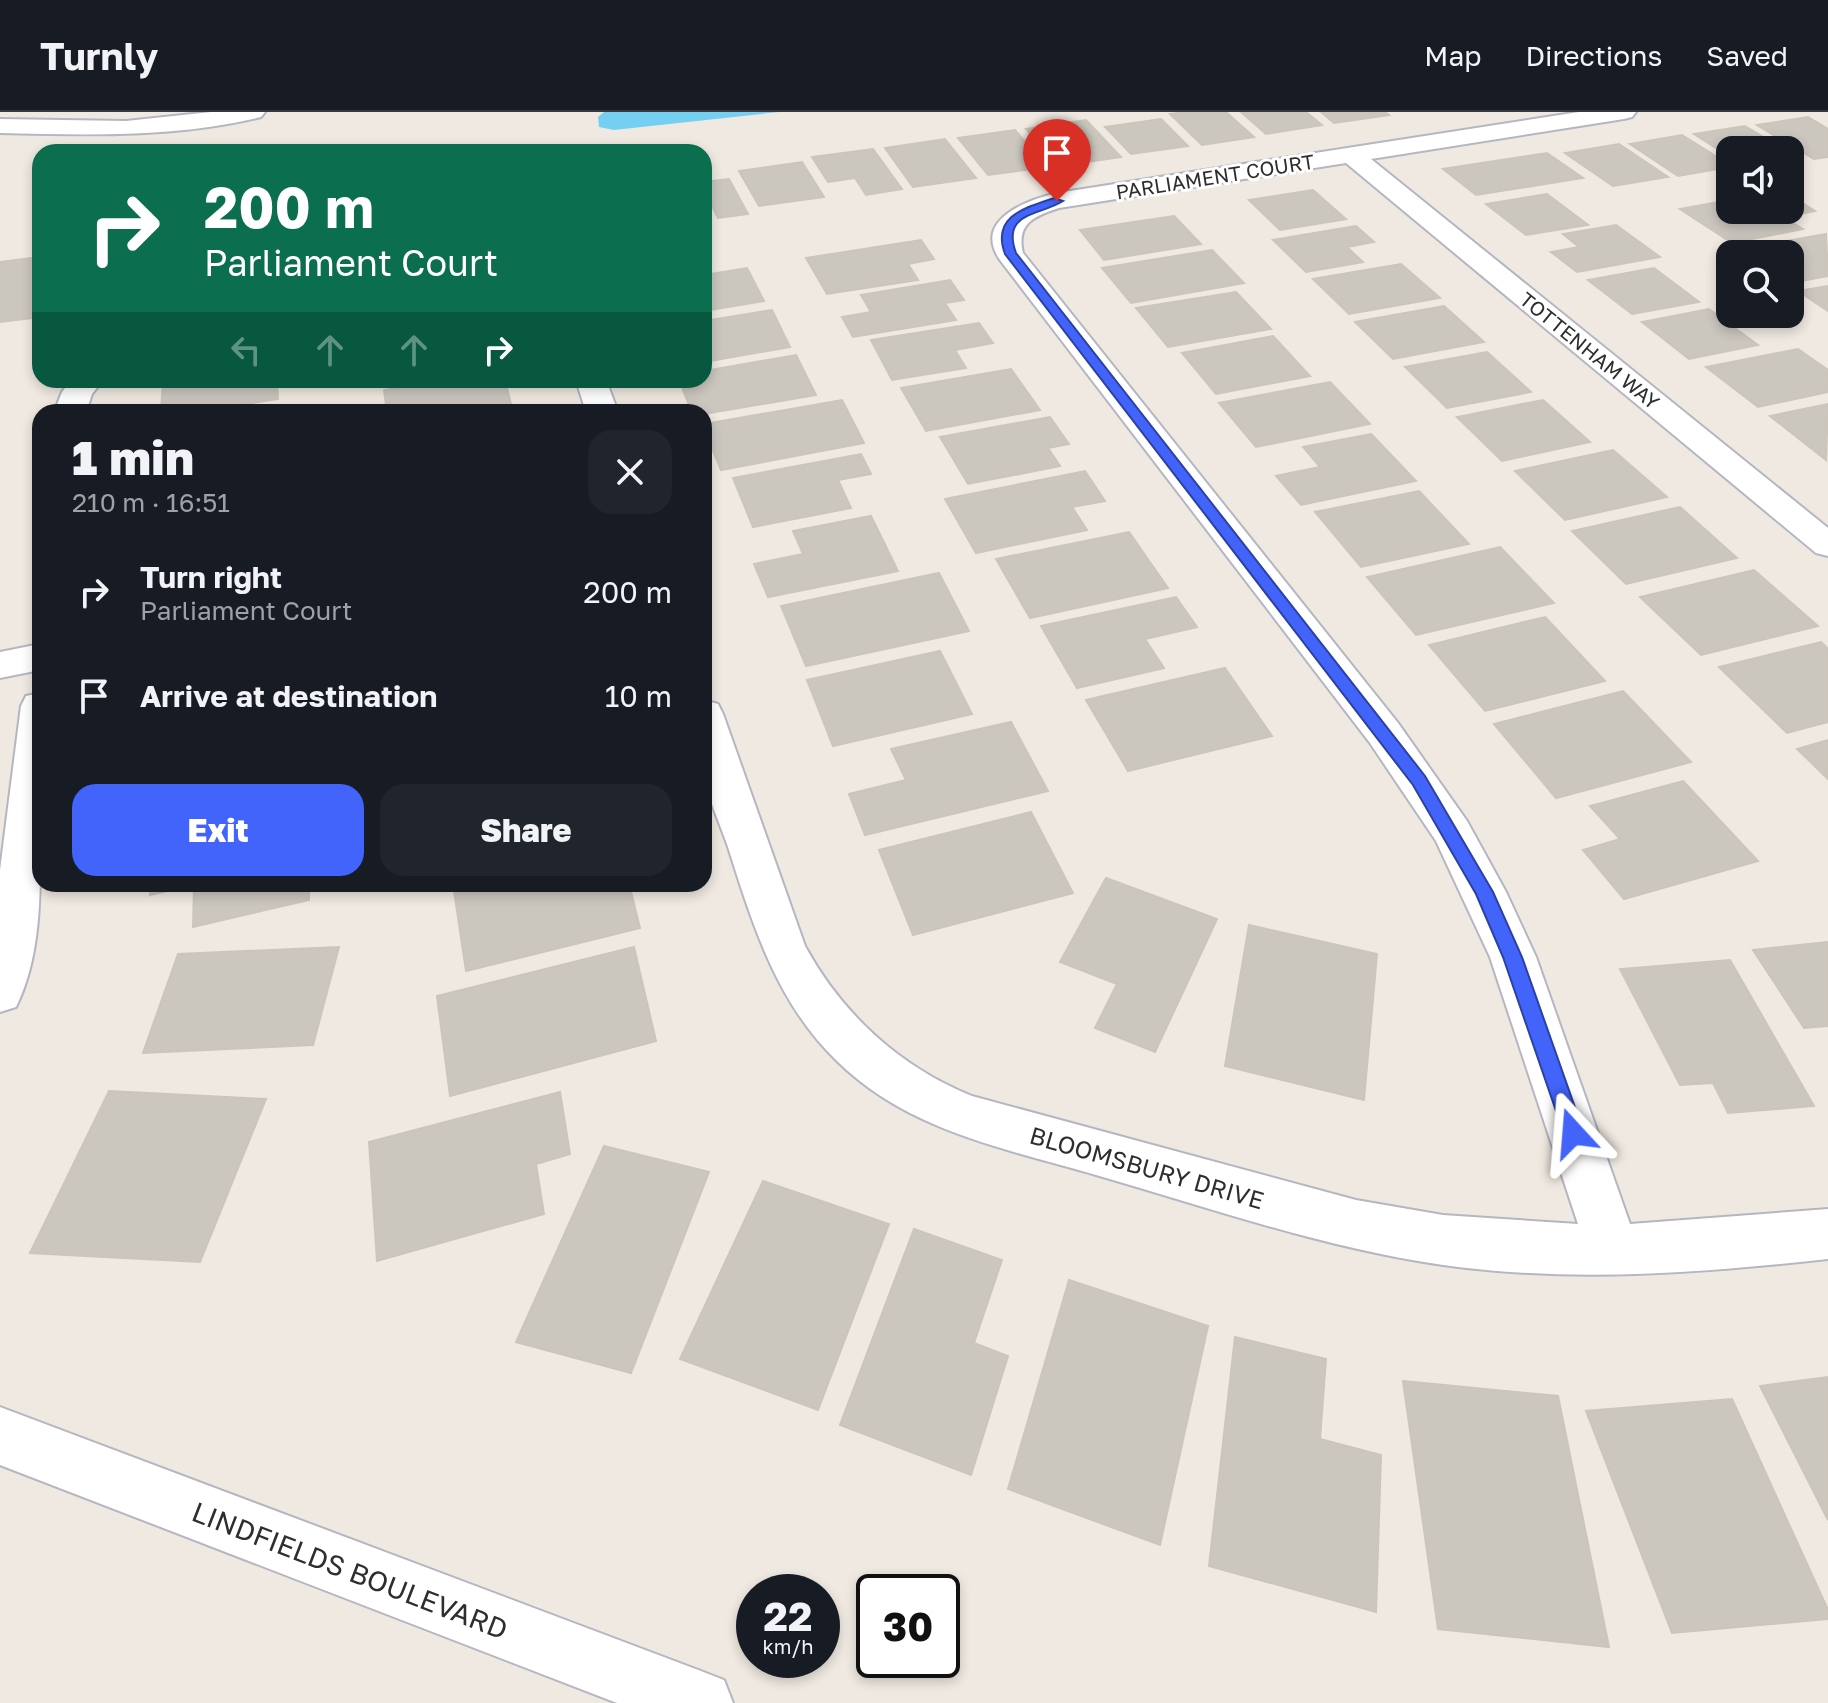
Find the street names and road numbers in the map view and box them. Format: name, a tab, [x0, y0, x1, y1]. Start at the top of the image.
street label: PARLIAMENT COURT	[1114, 148, 1316, 204]
street label: TOTTENHAM WAY	[1515, 286, 1665, 414]
street label: BLOOMSBURY DRIVE	[1027, 1120, 1267, 1214]
street label: LINDFIELDS BOULEVARD	[188, 1494, 512, 1646]

